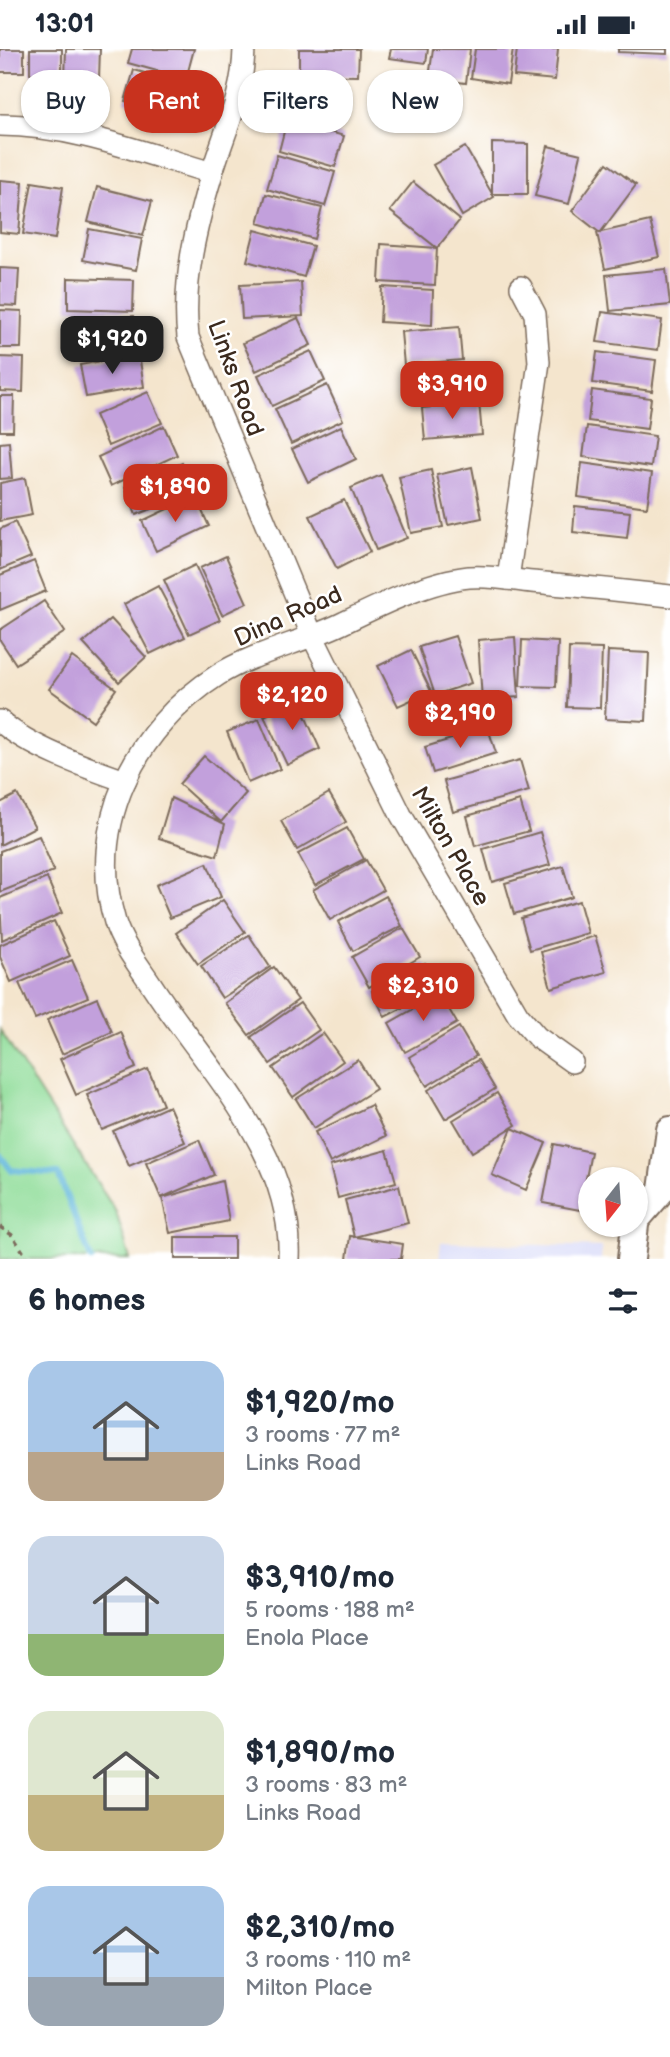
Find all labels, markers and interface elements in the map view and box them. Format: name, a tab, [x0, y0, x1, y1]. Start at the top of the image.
text: 13:01	[35, 9, 95, 40]
chip: Buy	[21, 70, 110, 133]
chip: Rent	[124, 70, 224, 133]
chip: Filters	[238, 70, 353, 133]
chip: New	[367, 70, 463, 133]
street label: Links Road	[201, 316, 270, 440]
pin: $1,920	[55, 317, 169, 376]
text: $1,920	[76, 325, 148, 353]
pin: $3,910	[395, 361, 509, 421]
text: $3,910	[416, 370, 488, 398]
pin: $1,890	[118, 465, 232, 524]
text: $1,890	[139, 473, 211, 501]
street label: Dina Road	[230, 580, 347, 653]
pin: $2,120	[235, 673, 349, 732]
text: $2,120	[256, 681, 328, 709]
pin: $2,190	[403, 691, 517, 750]
text: $2,190	[424, 699, 496, 727]
street label: Milton Place	[405, 781, 496, 911]
pin: $2,310	[366, 963, 480, 1023]
text: $2,310	[387, 972, 459, 1000]
north arrow	[578, 1167, 648, 1237]
map controls	[578, 1167, 648, 1237]
icon: filters	[604, 1282, 642, 1320]
text: 6 homes	[28, 1283, 145, 1319]
text: $1,920/mo	[245, 1385, 395, 1421]
icon: home	[84, 1389, 168, 1473]
text: 3 rooms · 77 m²	[245, 1421, 401, 1449]
text: Links Road	[245, 1449, 361, 1477]
text: $3,910/mo	[245, 1560, 395, 1596]
icon: home	[84, 1564, 168, 1648]
text: 5 rooms · 188 m²	[245, 1596, 415, 1624]
text: Enola Place	[245, 1624, 369, 1652]
text: $1,890/mo	[245, 1735, 395, 1771]
icon: home	[84, 1739, 168, 1823]
text: 3 rooms · 83 m²	[245, 1771, 407, 1799]
text: Links Road	[245, 1799, 361, 1827]
text: $2,310/mo	[245, 1910, 395, 1946]
icon: home	[84, 1914, 168, 1998]
text: 3 rooms · 110 m²	[245, 1946, 411, 1974]
text: Milton Place	[245, 1974, 372, 2002]

